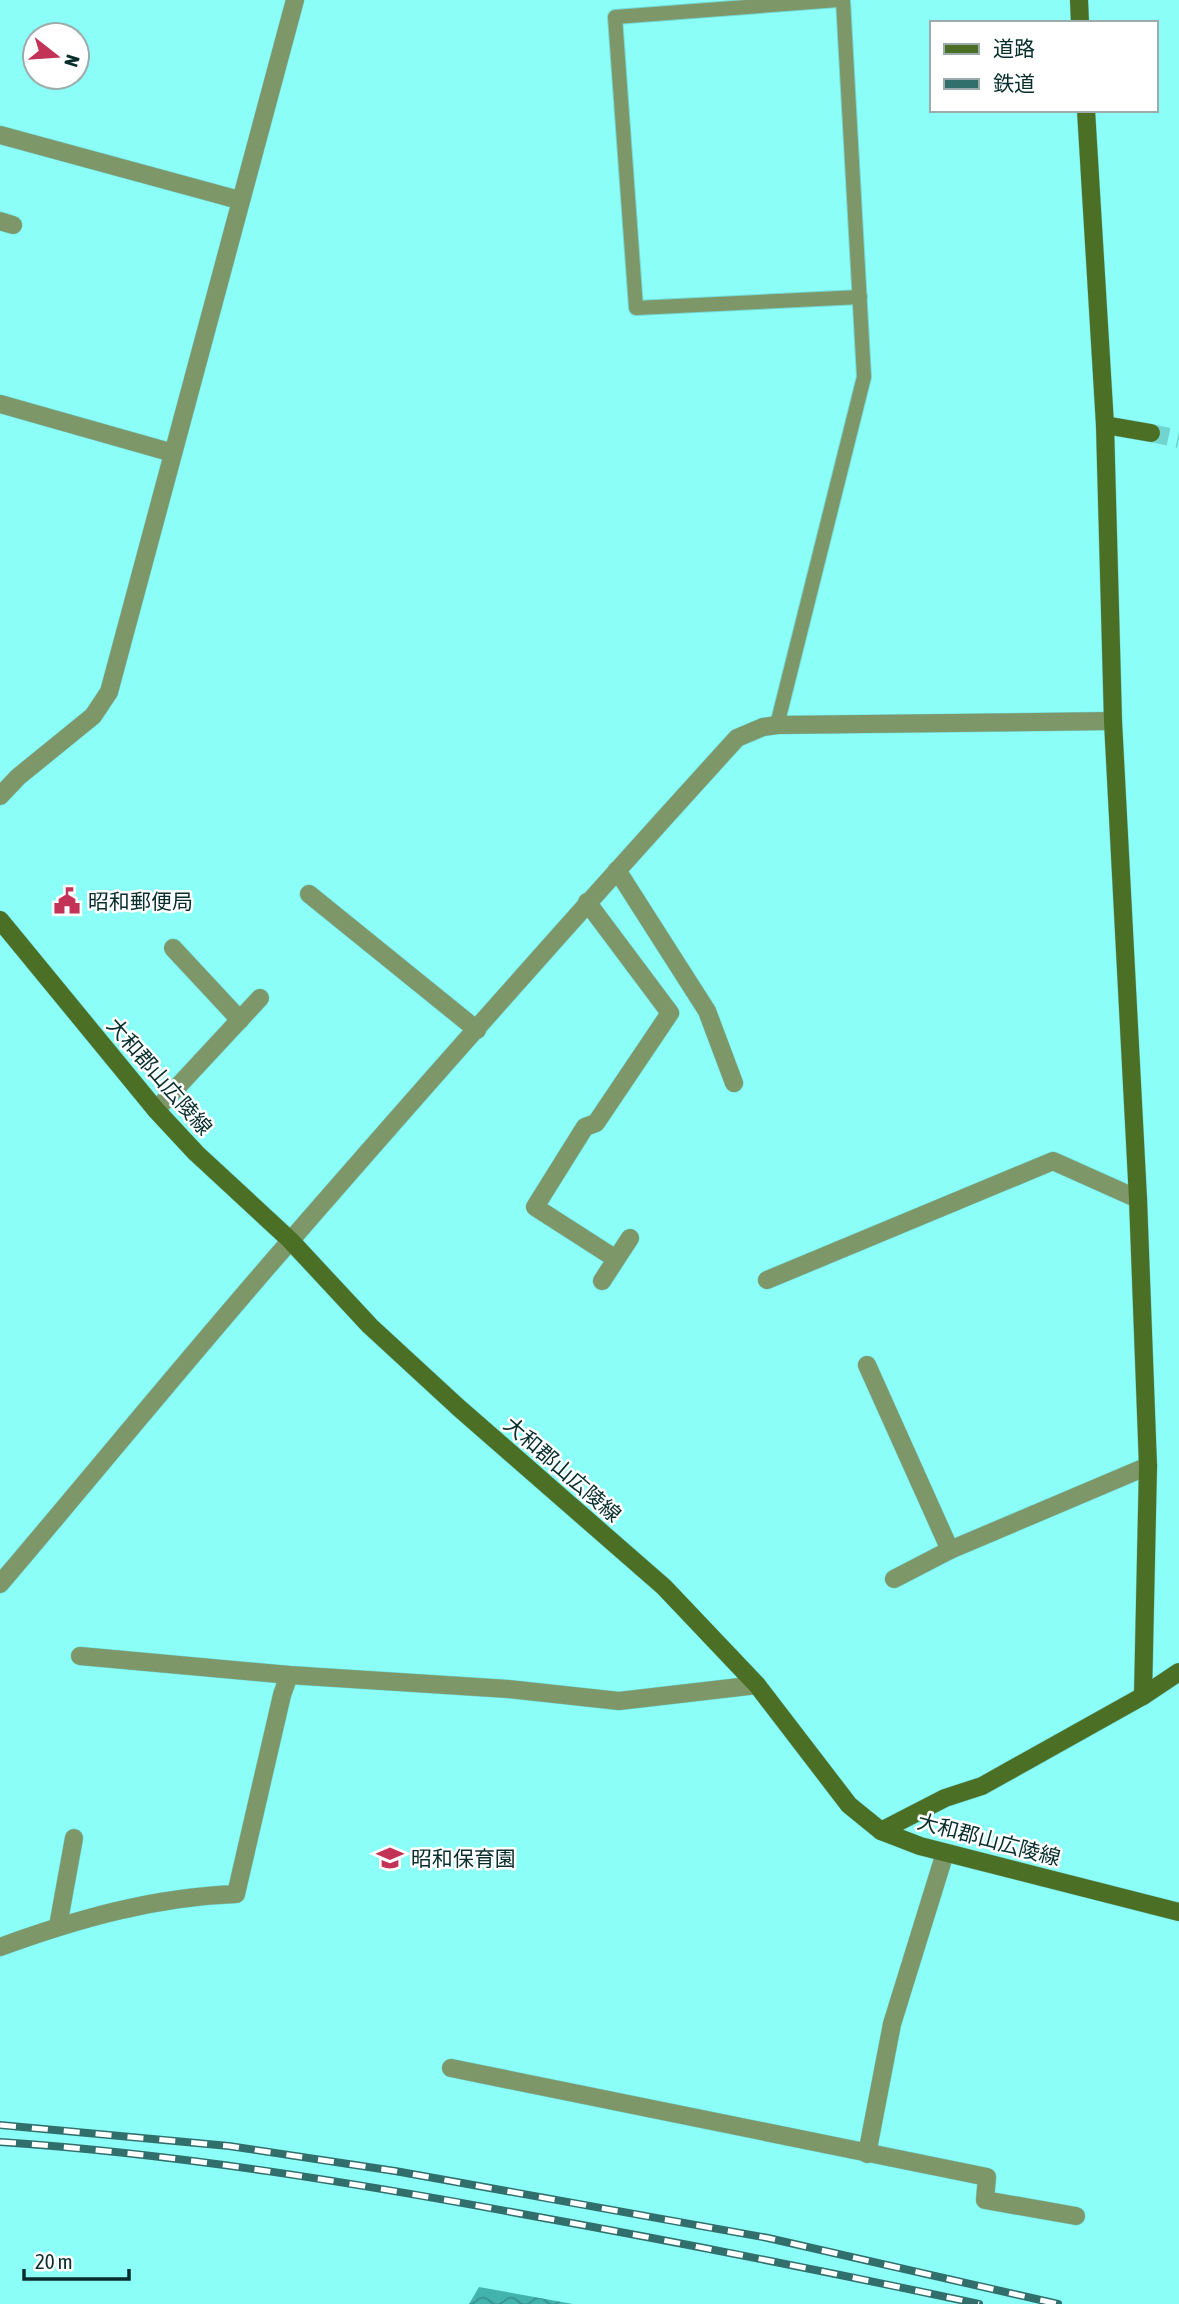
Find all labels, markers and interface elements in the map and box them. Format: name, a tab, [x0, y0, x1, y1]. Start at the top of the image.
north arrow	[21, 21, 91, 91]
legend	[930, 21, 1158, 112]
text: 道路	[993, 36, 1035, 60]
text: N	[60, 52, 84, 70]
text: 鉄道	[993, 71, 1035, 95]
public building icon: 昭和郵便局	[52, 886, 82, 916]
place label: 昭和郵便局	[88, 889, 193, 913]
street label: 大和郡山広陵線	[103, 1013, 217, 1139]
street label: 大和郡山広陵線	[500, 1412, 626, 1526]
street label: 大和郡山広陵線	[915, 1808, 1063, 1870]
school or university icon: 昭和保育園	[375, 1843, 405, 1873]
place label: 昭和保育園	[411, 1846, 516, 1870]
scale bar	[24, 2238, 130, 2282]
text: 20 m	[35, 2249, 73, 2273]

